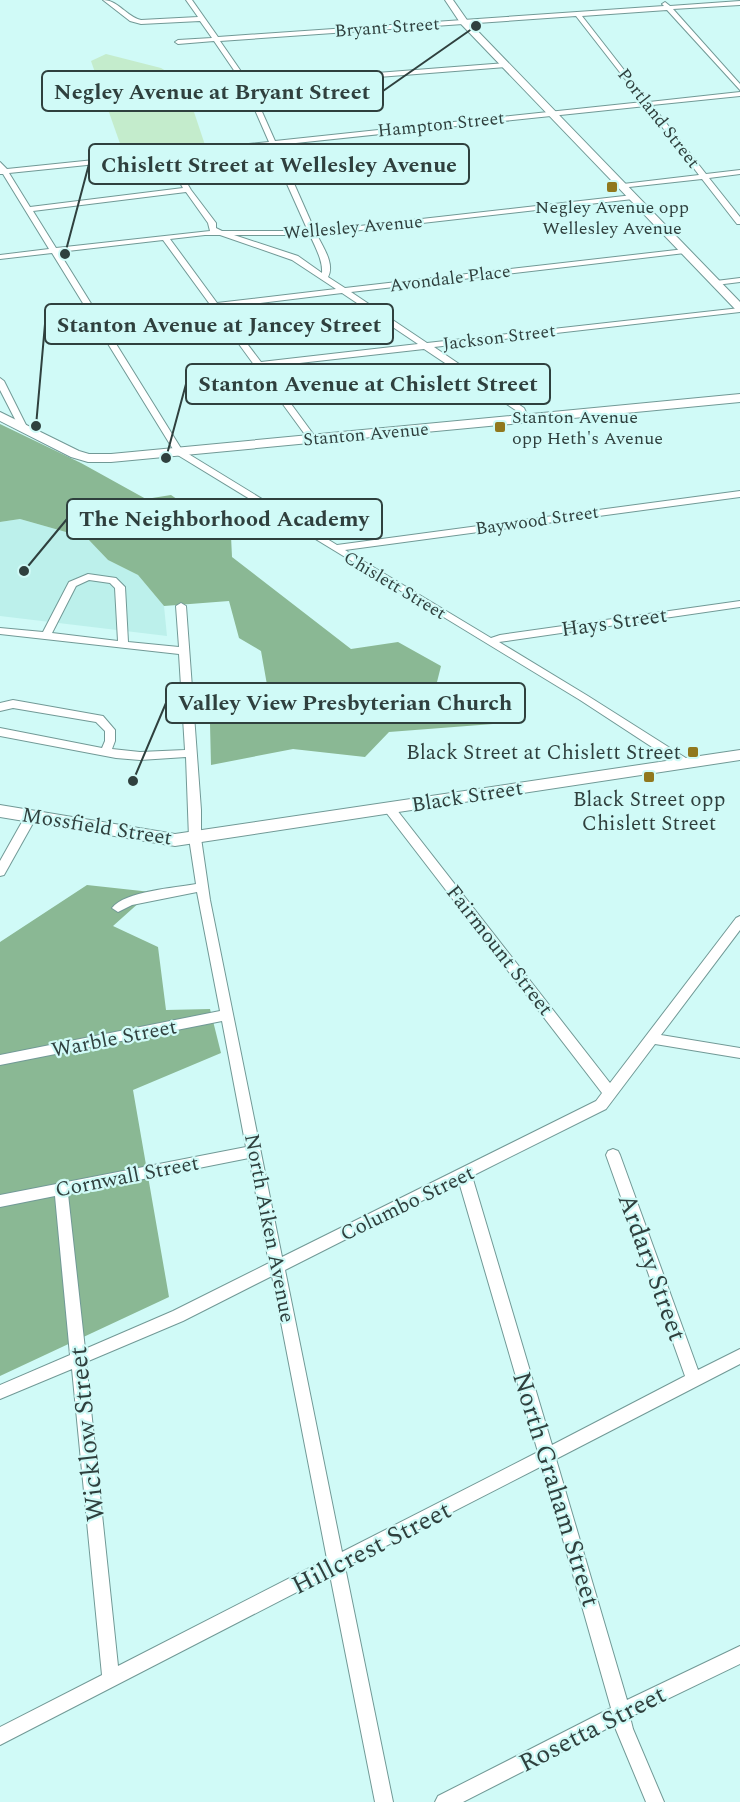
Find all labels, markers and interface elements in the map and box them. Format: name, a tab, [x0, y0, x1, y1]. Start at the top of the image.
street label: Bryant Street	[334, 10, 440, 45]
street label: Portland Street	[611, 62, 706, 174]
callout: Negley Avenue at Bryant Street	[42, 71, 383, 111]
text: Negley Avenue at Bryant Street	[54, 76, 370, 109]
street label: Hampton Street	[376, 104, 506, 145]
callout: Chislett Street at Wellesley Avenue	[89, 144, 469, 184]
text: Chislett Street at Wellesley Avenue	[101, 149, 457, 182]
marker: Negley Avenue opp Wellesley Avenue	[605, 180, 619, 194]
place label: Negley Avenue opp Wellesley Avenue	[535, 194, 689, 242]
street label: Wellesley Avenue	[282, 208, 424, 247]
street label: Avondale Place	[388, 258, 512, 299]
callout: Stanton Avenue at Jancey Street	[45, 304, 393, 344]
text: Stanton Avenue at Jancey Street	[57, 309, 381, 342]
street label: Jackson Street	[441, 317, 557, 358]
callout: Stanton Avenue at Chislett Street	[186, 364, 550, 404]
text: Stanton Avenue at Chislett Street	[198, 368, 538, 401]
place label: Stanton Avenue opp Heth's Avenue	[512, 404, 663, 452]
street label: Stanton Avenue	[302, 416, 430, 453]
marker: Stanton Avenue opp Heth's Avenue	[493, 420, 507, 434]
street label: Baywood Street	[474, 498, 600, 543]
callout: The Neighborhood Academy	[67, 499, 382, 539]
text: The Neighborhood Academy	[79, 503, 371, 536]
street label: Chislett Street	[338, 544, 451, 627]
street label: Hays Street	[559, 600, 669, 646]
callout: Valley View Presbyterian Church	[166, 683, 525, 723]
text: Valley View Presbyterian Church	[178, 687, 513, 720]
place label: Black Street at Chislett Street	[406, 737, 681, 769]
marker: Black Street at Chislett Street	[686, 745, 700, 759]
marker: Black Street opp Chislett Street	[642, 770, 656, 784]
street label: Black Street	[409, 772, 525, 822]
place label: Black Street opp Chislett Street	[573, 784, 725, 840]
street label: Mossfield Street	[19, 799, 174, 855]
street label: Fairmount Street	[438, 878, 561, 1023]
street label: Warble Street	[49, 1011, 180, 1067]
street label: North Aiken Avenue	[235, 1131, 303, 1325]
street label: Cornwall Street	[53, 1147, 202, 1207]
street label: Columbo Street	[335, 1158, 480, 1250]
street label: Ardary Street	[607, 1188, 697, 1347]
street label: Wicklow Street	[58, 1344, 116, 1524]
street label: North Graham Street	[501, 1367, 611, 1612]
street label: Hillcrest Street	[285, 1490, 458, 1605]
street label: Rosetta Street	[512, 1675, 673, 1783]

